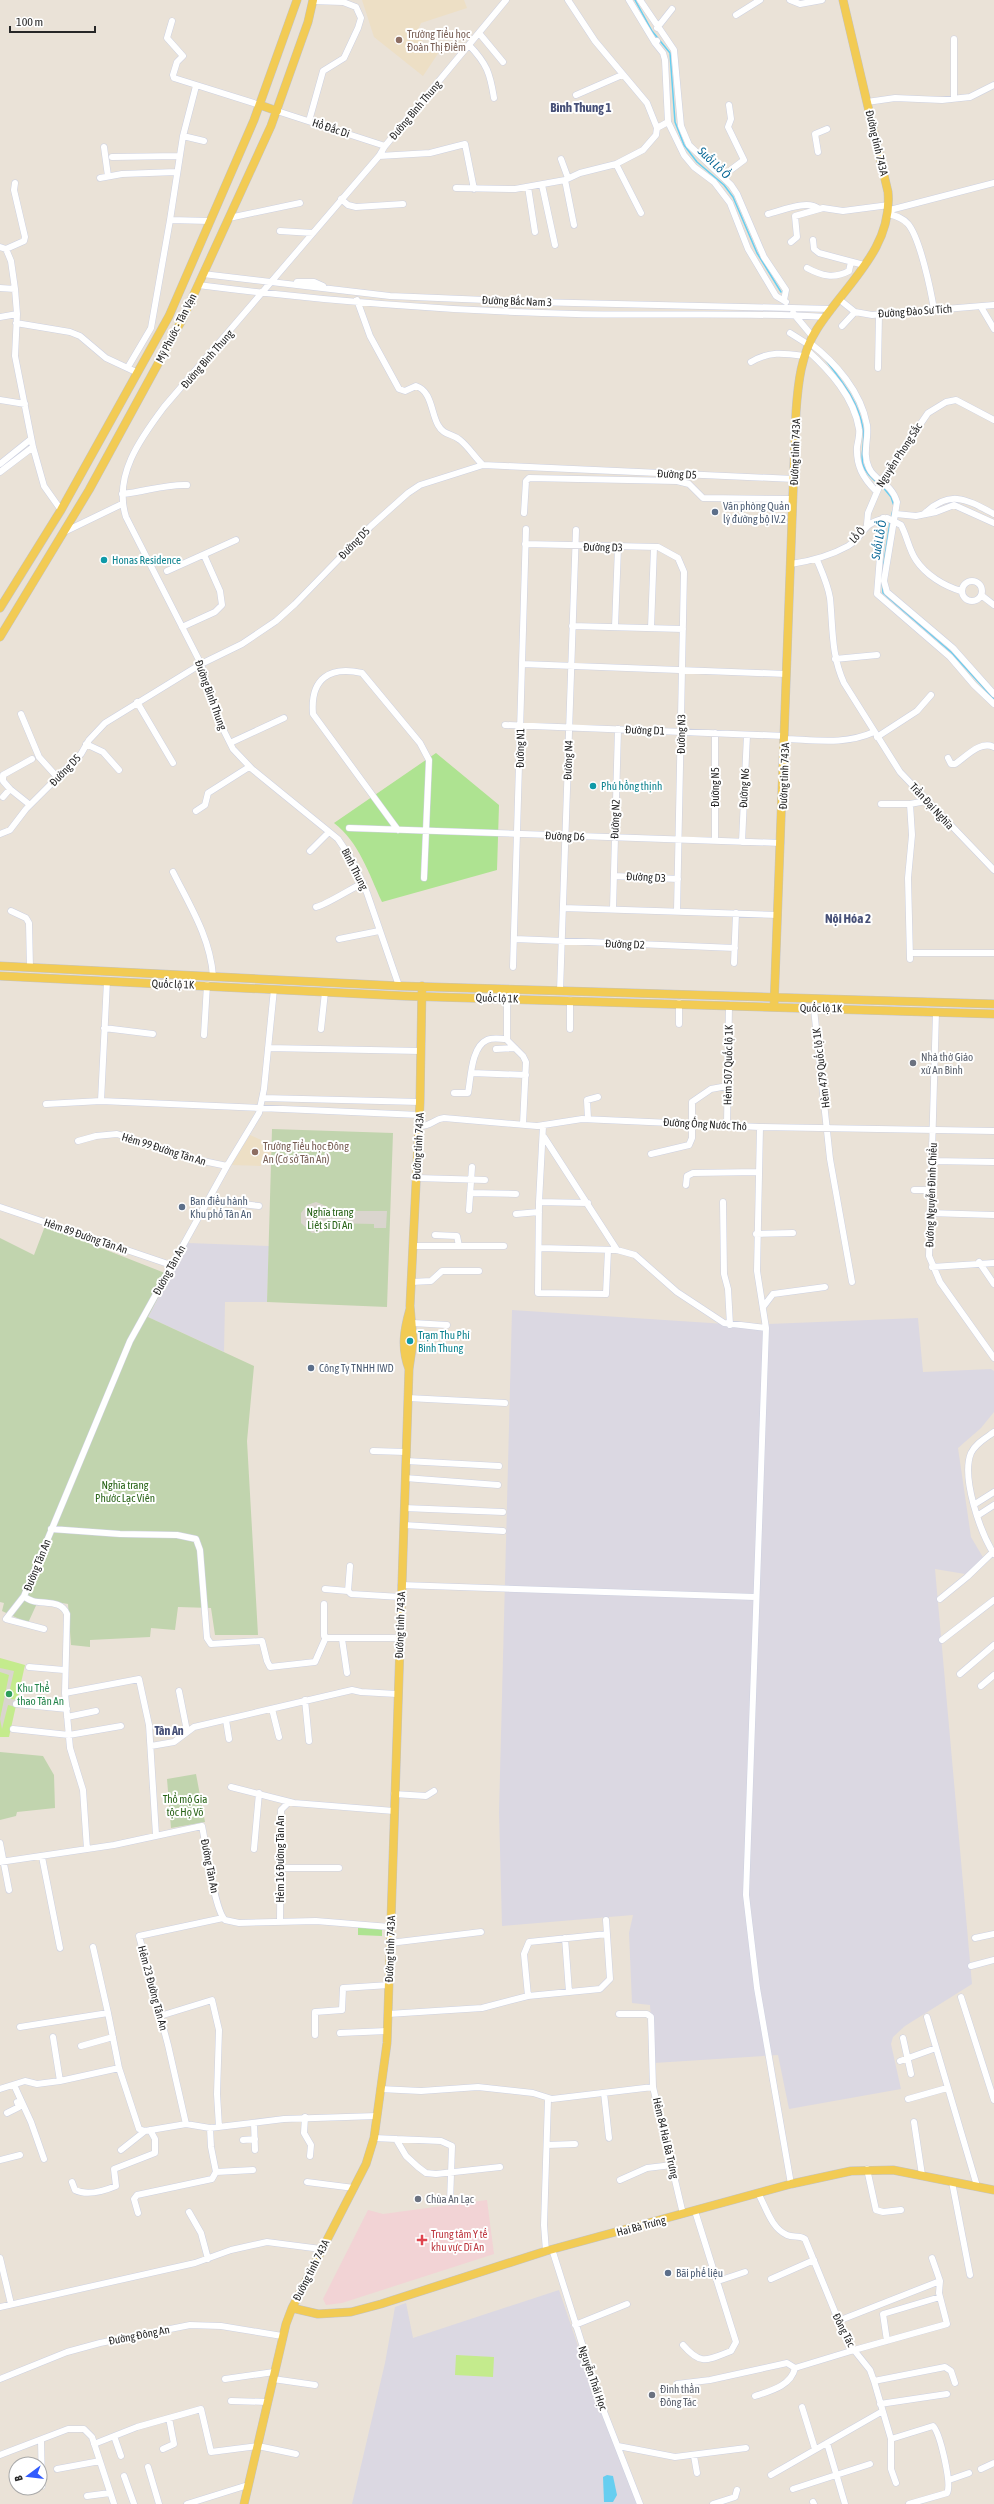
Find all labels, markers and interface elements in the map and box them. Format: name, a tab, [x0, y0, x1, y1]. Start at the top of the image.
scale bar	[10, 8, 95, 34]
text: 100 m	[16, 15, 43, 29]
place label: Trường Tiểu học Đoàn Thị Điểm	[407, 27, 471, 54]
marker: Trường Tiểu học Đoàn Thị Điểm	[394, 35, 404, 45]
street label: Đường Bình Thung	[387, 78, 443, 142]
district label: Bình Thung 1	[550, 100, 612, 115]
street label: Đường tỉnh 743A	[864, 109, 891, 178]
street label: Hồ Đắc Di	[311, 116, 351, 140]
water label: Suối Lồ Ồ	[694, 143, 734, 182]
street label: Mỹ Phước - Tân Vạn	[153, 291, 199, 365]
street label: Đường Bắc Nam 3	[482, 294, 552, 308]
street label: Đường Đào Sư Tích	[878, 302, 952, 320]
street label: Đường Bình Thung	[178, 327, 236, 391]
street label: Đường tỉnh 743A	[788, 418, 802, 486]
street label: Nguyễn Phong Sắc	[874, 420, 925, 489]
street label: Đường D5	[657, 467, 697, 481]
place label: Văn phòng Quản lý đường bộ IV.2	[723, 500, 790, 526]
marker: Văn phòng Quản lý đường bộ IV.2	[710, 507, 720, 517]
water label: Suối Lồ Ồ	[867, 519, 889, 562]
street label: Đường D5	[336, 525, 372, 561]
street label: Lồ Ô	[847, 525, 867, 545]
street label: Đường D3	[583, 541, 623, 553]
place label: Honas Residence	[112, 554, 181, 566]
marker: Honas Residence	[99, 555, 109, 565]
street label: Đường Bình Thung	[193, 658, 229, 732]
street label: Đường N3	[675, 714, 687, 754]
street label: Đường D1	[625, 723, 665, 737]
street label: Đường N1	[514, 728, 526, 768]
street label: Đường N4	[561, 740, 575, 780]
street label: Đường tỉnh 743A	[777, 742, 791, 810]
street label: Đường D5	[47, 752, 83, 788]
street label: Đường N5	[709, 767, 721, 807]
street label: Đường N6	[737, 768, 751, 808]
place label: Phú hồng thịnh	[601, 780, 662, 793]
street label: Trần Đại Nghĩa	[907, 780, 956, 832]
marker: Phú hồng thịnh	[588, 781, 598, 791]
street label: Đường N2	[608, 799, 622, 839]
street label: Đường D6	[545, 829, 585, 843]
street label: Bình Thung	[339, 846, 371, 892]
street label: Đường D3	[626, 870, 666, 884]
district label: Nội Hóa 2	[825, 911, 871, 926]
street label: Đường D2	[605, 937, 645, 951]
street label: Quốc lộ 1K	[152, 977, 195, 992]
street label: Quốc lộ 1K	[476, 991, 519, 1006]
street label: Quốc lộ 1K	[800, 1002, 843, 1015]
street label: Hẻm 507 Quốc lộ 1K	[721, 1024, 736, 1105]
street label: Hẻm 479 Quốc lộ 1K	[810, 1027, 833, 1109]
place label: Nhà thờ Giáo xứ An Bình	[921, 1051, 973, 1076]
marker: Nhà thờ Giáo xứ An Bình	[908, 1058, 918, 1068]
street label: Đường tỉnh 743A	[410, 1112, 426, 1180]
street label: Đường Ống Nước Thô	[663, 1115, 747, 1132]
street label: Hẻm 99 Đường Tân An	[120, 1130, 208, 1168]
place label: Trường Tiểu học Đông An (Cơ sở Tân An)	[263, 1139, 349, 1165]
street label: Đường Nguyễn Đình Chiểu	[922, 1142, 939, 1248]
marker: Trường Tiểu học Đông An (Cơ sở Tân An)	[250, 1147, 260, 1157]
place label: Ban điều hành Khu phố Tân An	[190, 1195, 252, 1220]
marker: Ban điều hành Khu phố Tân An	[177, 1202, 187, 1212]
park label: Nghĩa trang Liệt sĩ Dĩ An	[306, 1206, 354, 1232]
street label: Hẻm 89 Đường Tân An	[43, 1216, 129, 1256]
street label: Đường Tân An	[150, 1243, 188, 1297]
place label: Trạm Thu Phí Bình Thung	[418, 1329, 470, 1354]
marker: Trạm Thu Phí Bình Thung	[405, 1336, 415, 1346]
place label: Công Ty TNHH IWD	[319, 1362, 394, 1374]
marker: Công Ty TNHH IWD	[306, 1363, 316, 1373]
park label: Nghĩa trang Phước Lạc Viên	[95, 1479, 155, 1505]
street label: Đường Tân An	[21, 1537, 53, 1593]
street label: Đường tỉnh 743A	[393, 1591, 407, 1659]
place label: Khu Thể thao Tân An	[17, 1681, 64, 1707]
marker: Khu Thể thao Tân An	[4, 1689, 14, 1699]
district label: Tân An	[154, 1724, 184, 1738]
park label: Thổ mộ Gia tộc Họ Võ	[163, 1792, 207, 1819]
street label: Hẻm 16 Đường Tân An	[274, 1815, 286, 1903]
street label: Đường Tân An	[199, 1838, 221, 1894]
street label: Đường tỉnh 743A	[383, 1915, 397, 1983]
street label: Hẻm 23 Đường Tân An	[136, 1944, 170, 2032]
street label: Hẻm 84 Hai Bà Trưng	[651, 2096, 681, 2180]
place label: Chùa An Lạc	[426, 2193, 475, 2206]
marker: Chùa An Lạc	[413, 2194, 423, 2204]
street label: Hai Bà Trưng	[615, 2214, 667, 2238]
place label: Trung tâm Y tế khu vực Dĩ An	[431, 2228, 487, 2254]
marker: Trung tâm Y tế khu vực Dĩ An	[416, 2234, 428, 2246]
street label: Đường tỉnh 743A	[290, 2237, 332, 2303]
place label: Bãi phế liệu	[676, 2267, 723, 2280]
marker: Bãi phế liệu	[663, 2268, 673, 2278]
street label: Đông Tác	[830, 2311, 858, 2350]
street label: Đường Đông An	[108, 2323, 170, 2347]
street label: Nguyễn Thái Học	[575, 2344, 610, 2413]
place label: Đình thần Đông Tác	[660, 2383, 700, 2408]
marker: Đình thần Đông Tác	[647, 2390, 657, 2400]
north arrow	[8, 2456, 48, 2496]
text: B	[12, 2474, 25, 2483]

